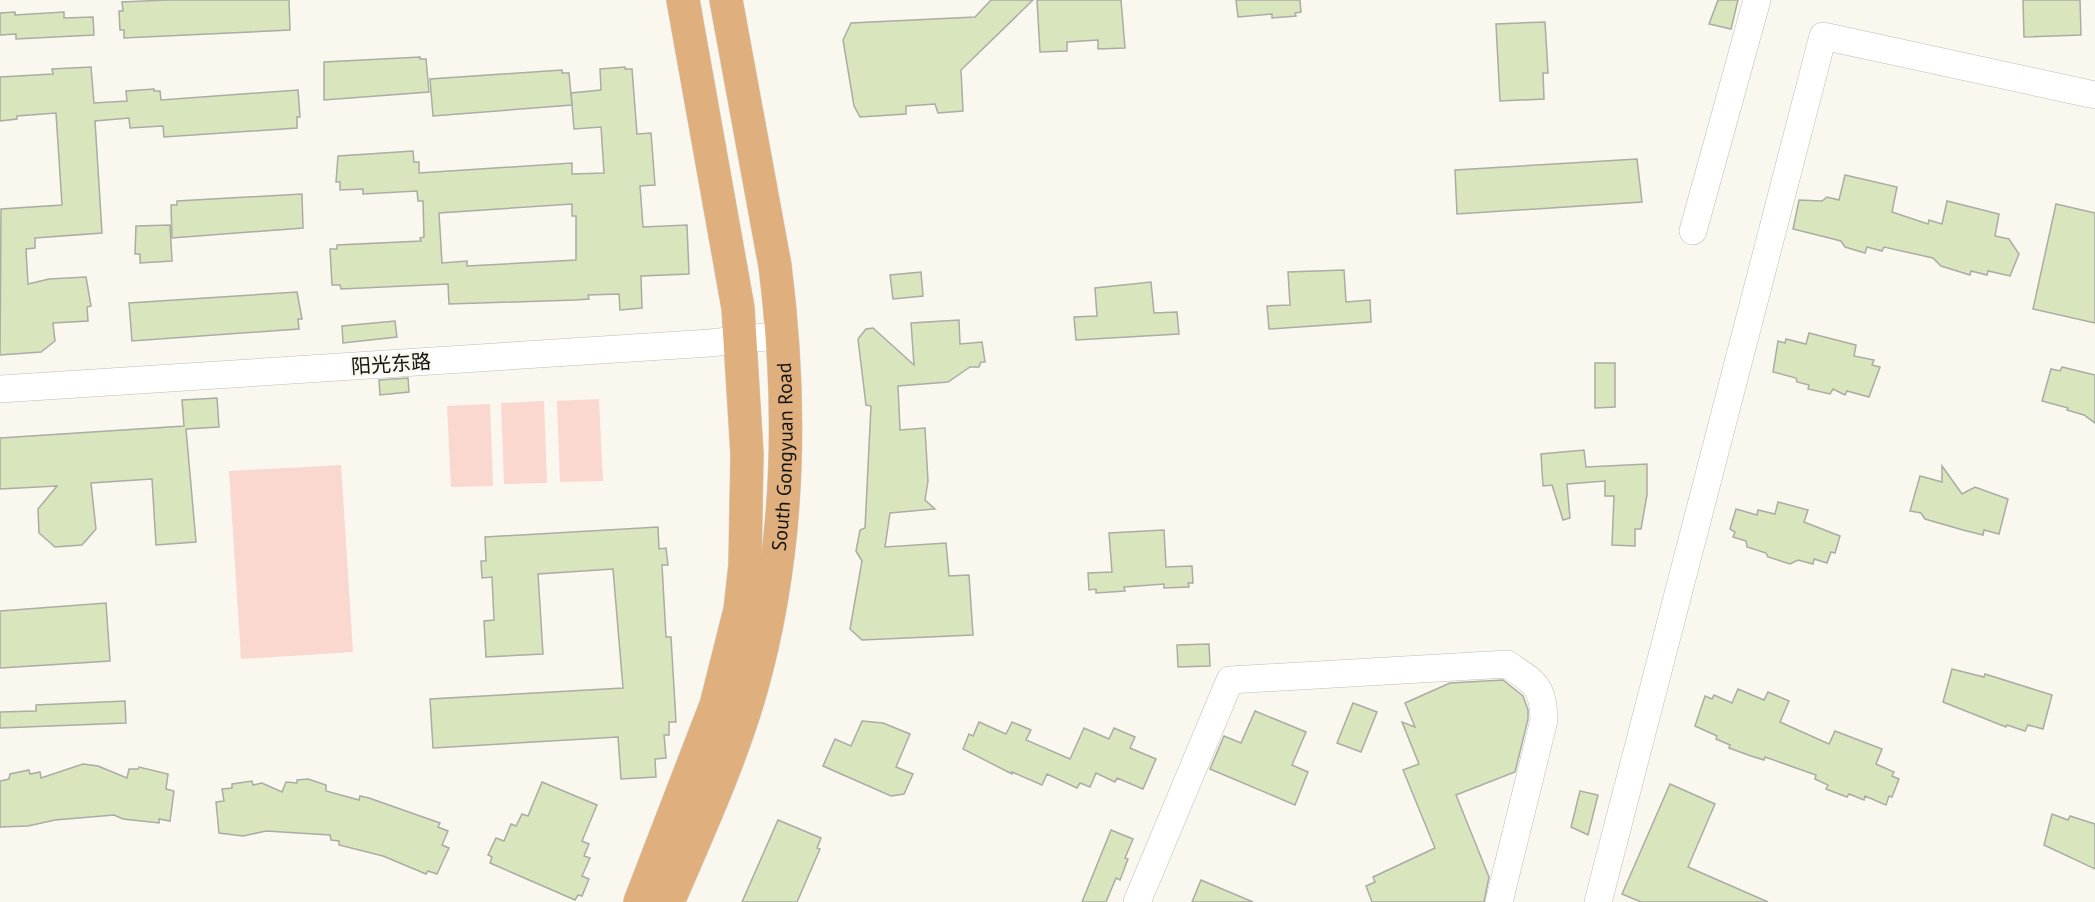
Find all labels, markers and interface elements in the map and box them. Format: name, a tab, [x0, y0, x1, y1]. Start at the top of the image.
street label: 阳光东路	[350, 348, 432, 380]
street label: South Gongyuan Road	[766, 362, 799, 552]

